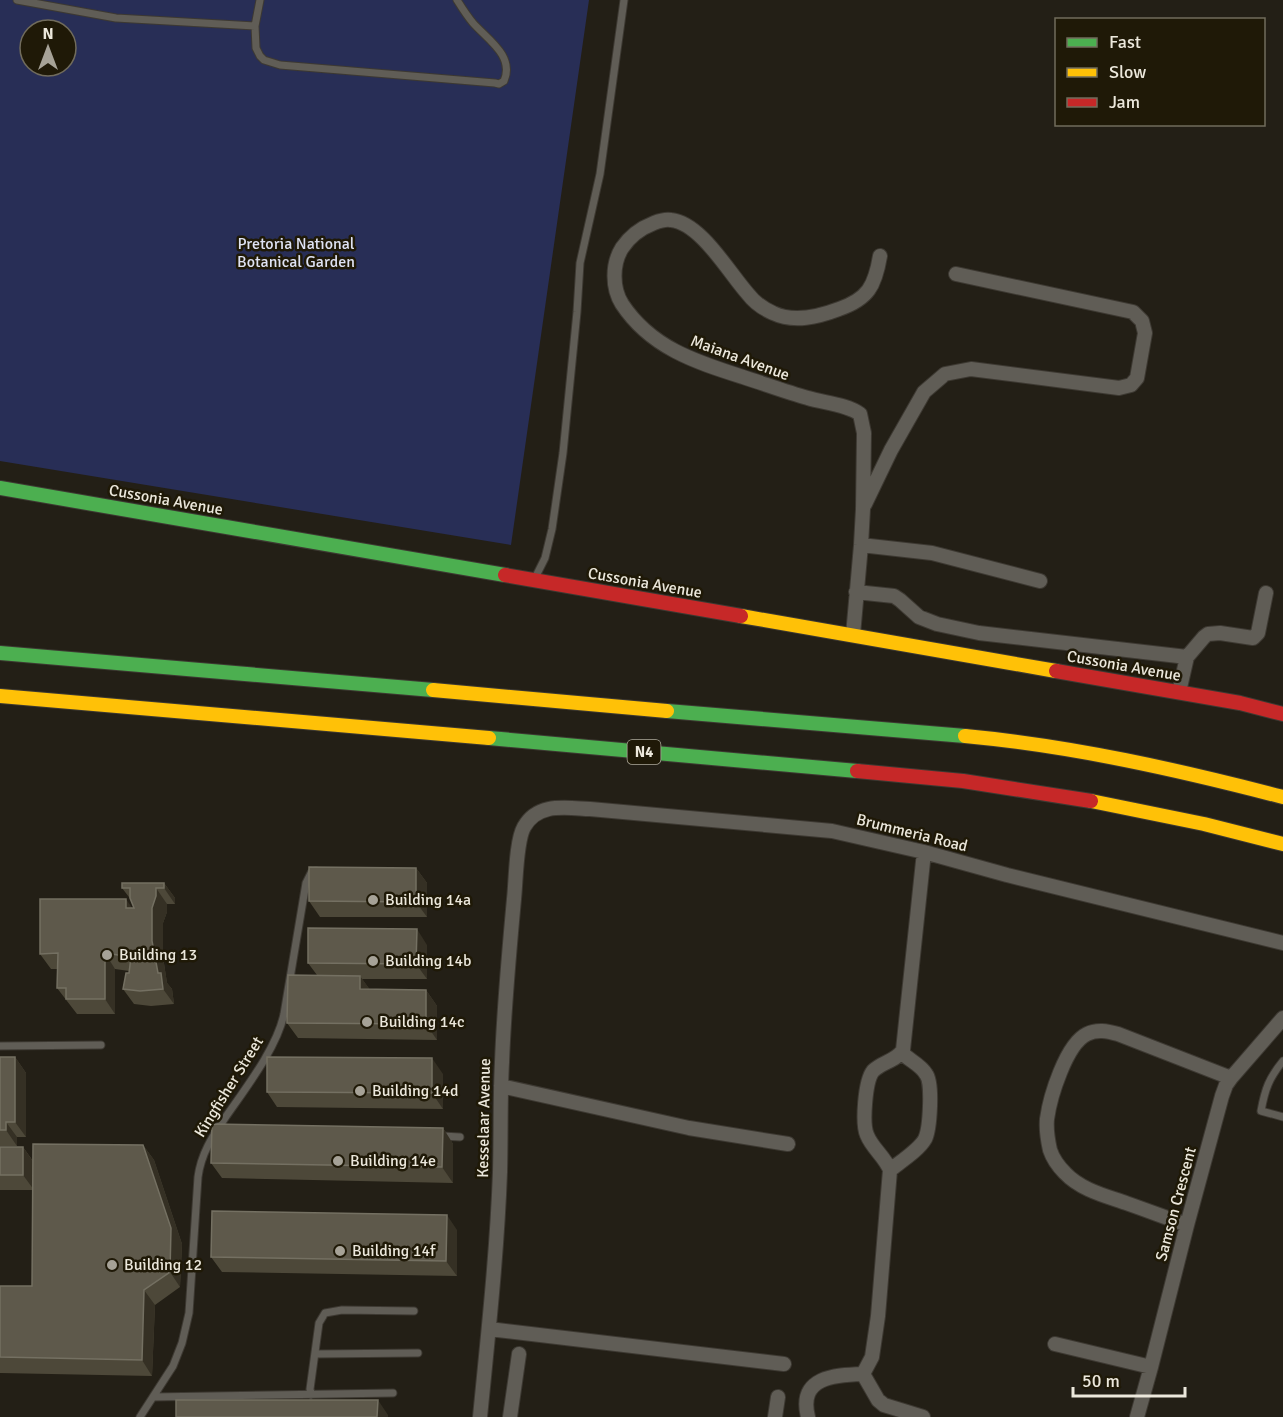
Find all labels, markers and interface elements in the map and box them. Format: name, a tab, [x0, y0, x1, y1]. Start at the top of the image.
north arrow	[18, 18, 78, 78]
legend	[1055, 18, 1265, 126]
text: N	[42, 24, 54, 44]
text: Fast	[1109, 31, 1141, 53]
text: Slow	[1109, 61, 1146, 83]
text: Jam	[1109, 91, 1140, 113]
park label: Pretoria National Botanical Garden	[237, 234, 355, 272]
street label: Maiana Avenue	[688, 331, 792, 385]
street label: Cussonia Avenue	[107, 480, 225, 520]
street label: Cussonia Avenue	[586, 563, 704, 603]
street label: Cussonia Avenue	[1065, 646, 1183, 686]
road number: N4	[628, 740, 660, 764]
street label: Brummeria Road	[854, 810, 970, 856]
place label: Building 14a	[385, 890, 471, 910]
marker: Building 14a	[366, 893, 380, 907]
place label: Building 13	[119, 945, 197, 965]
marker: Building 13	[100, 948, 114, 962]
place label: Building 14b	[385, 951, 472, 971]
marker: Building 14b	[366, 954, 380, 968]
place label: Building 14c	[379, 1012, 465, 1032]
marker: Building 14c	[360, 1015, 374, 1029]
street label: Kingfisher Street	[190, 1033, 268, 1141]
street label: Kesselaar Avenue	[473, 1058, 495, 1178]
place label: Building 14d	[372, 1081, 459, 1101]
marker: Building 14d	[353, 1084, 367, 1098]
street label: Samson Crescent	[1151, 1144, 1201, 1263]
place label: Building 14e	[350, 1151, 436, 1171]
marker: Building 14e	[331, 1154, 345, 1168]
place label: Building 14f	[352, 1241, 436, 1261]
marker: Building 14f	[333, 1244, 347, 1258]
place label: Building 12	[124, 1255, 202, 1275]
marker: Building 12	[105, 1258, 119, 1272]
scale bar	[1073, 1360, 1186, 1398]
text: 50 m	[1082, 1370, 1120, 1392]

